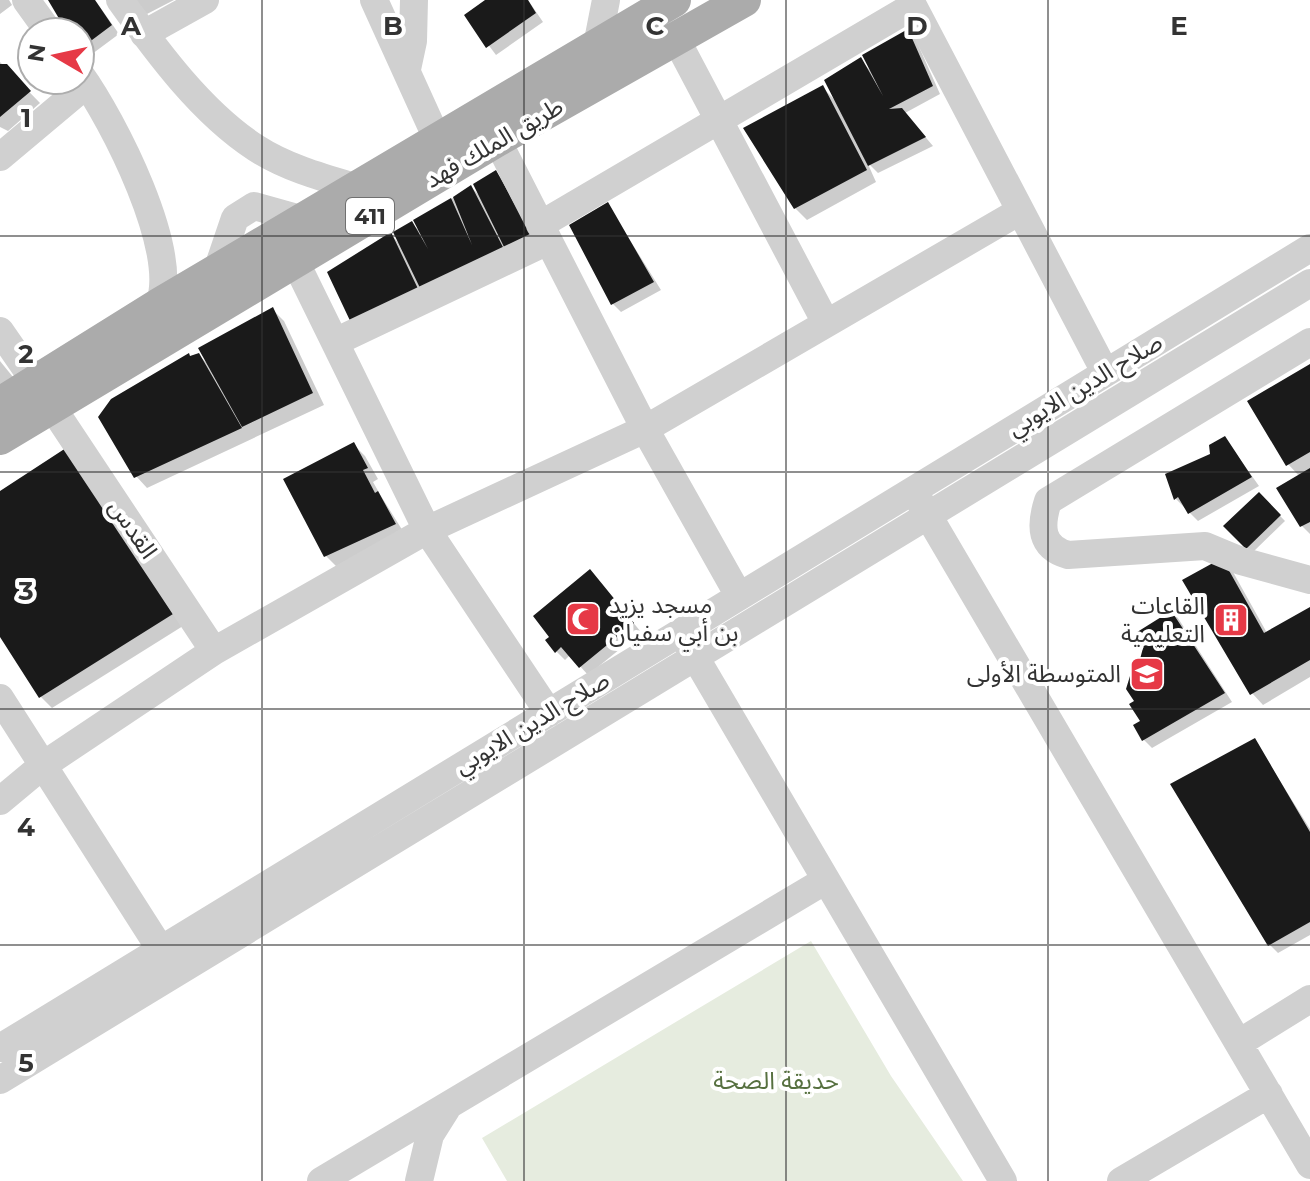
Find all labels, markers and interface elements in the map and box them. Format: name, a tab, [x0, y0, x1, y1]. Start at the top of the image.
text: A	[120, 10, 142, 42]
text: B	[383, 10, 403, 42]
text: C	[646, 10, 665, 42]
text: D	[906, 10, 928, 42]
text: E	[1170, 10, 1188, 42]
north arrow	[16, 16, 96, 96]
text: N	[22, 42, 51, 64]
street label: طريق الملك فهد	[419, 91, 569, 195]
text: 1	[21, 102, 31, 134]
road number: 411	[346, 198, 394, 234]
street label: صلاح الدين الايوبي	[1002, 327, 1170, 446]
text: 2	[18, 338, 34, 370]
street label: القدس	[103, 493, 164, 564]
text: 3	[17, 575, 34, 607]
place label: مسجد يزيد بن أبي سفيان	[609, 590, 738, 652]
place label: القاعات التعليمية	[1121, 591, 1205, 648]
mosque icon: مسجد يزيد بن أبي سفيان	[564, 600, 602, 638]
building icon: القاعات التعليمية	[1212, 601, 1250, 639]
school or university icon: المتوسطة الأولى	[1128, 655, 1166, 693]
place label: المتوسطة الأولى	[967, 659, 1121, 688]
street label: صلاح الدين الايوبي	[449, 665, 617, 784]
text: 4	[17, 811, 35, 843]
text: 5	[18, 1047, 34, 1079]
park label: حديقة الصحة	[713, 1066, 839, 1095]

